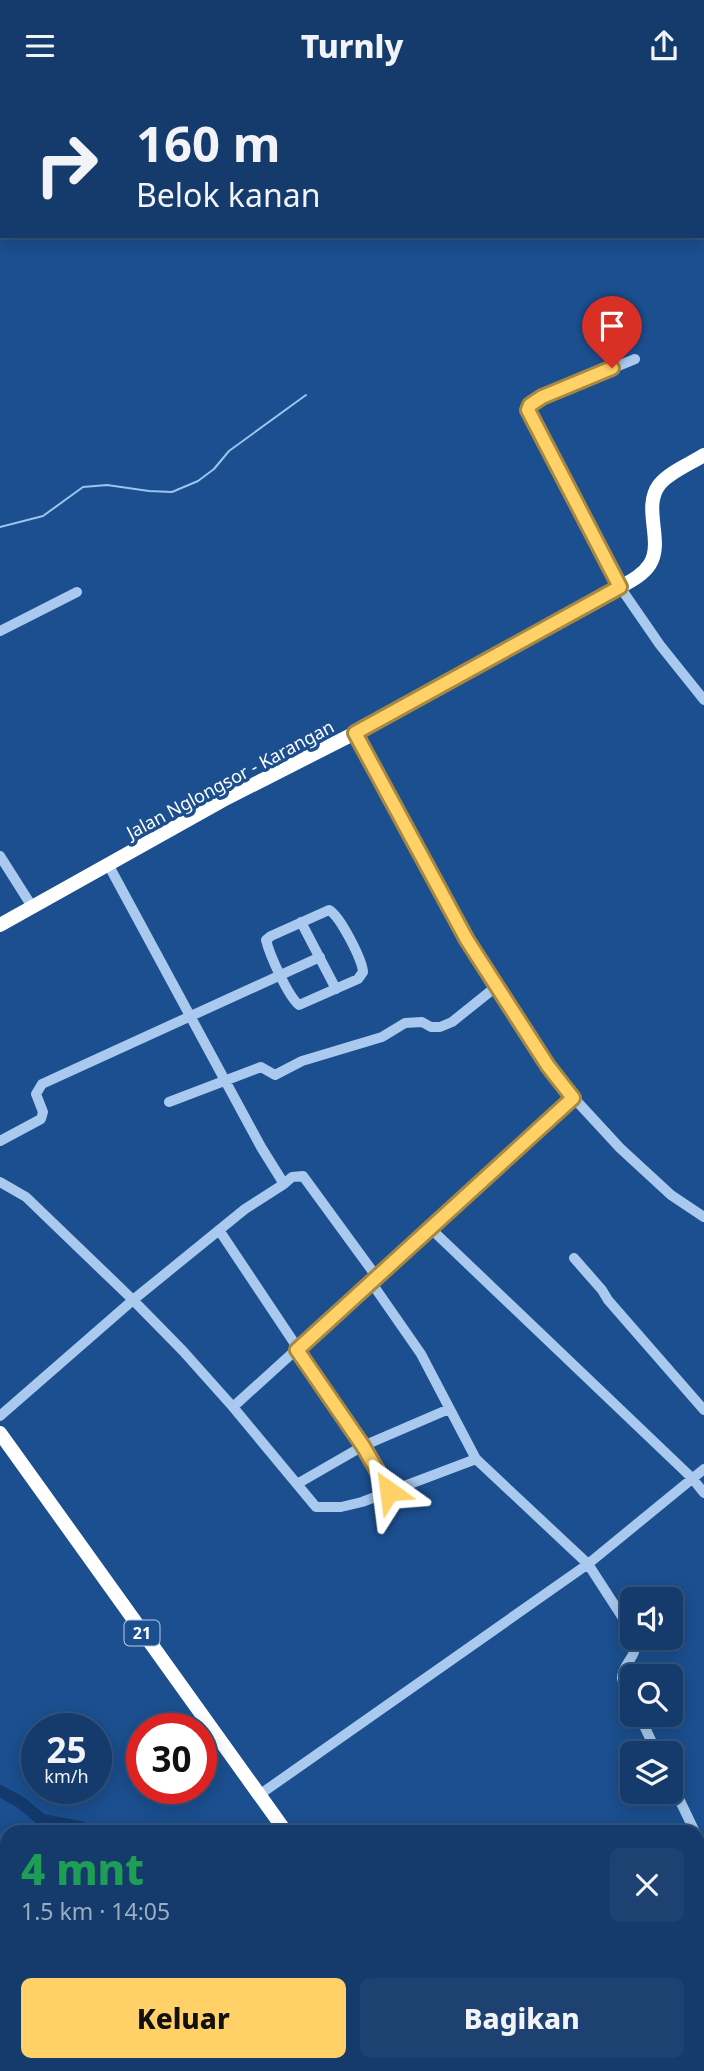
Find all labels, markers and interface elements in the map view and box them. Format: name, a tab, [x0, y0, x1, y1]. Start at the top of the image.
text: Turnly	[301, 24, 403, 67]
icon: menu	[21, 27, 59, 65]
icon: share	[645, 27, 683, 65]
text: 160 m	[136, 110, 281, 176]
icon: right	[21, 119, 112, 210]
text: Belok kanan	[136, 173, 320, 216]
pin	[582, 296, 642, 368]
icon: arrive	[593, 307, 631, 345]
street label: Jalan Nglongsor - Karangan	[120, 714, 338, 845]
position arrow	[352, 1454, 426, 1528]
map controls	[620, 1587, 683, 1804]
button: sound	[620, 1587, 683, 1650]
road number: 21	[124, 1621, 160, 1645]
button: search	[620, 1664, 683, 1727]
speed limit sign: 30	[126, 1713, 217, 1804]
text: 25	[46, 1726, 87, 1773]
button: layers	[620, 1741, 683, 1804]
text: km/h	[44, 1764, 89, 1788]
text: 4 mnt	[21, 1840, 144, 1897]
button: close	[610, 1848, 684, 1922]
text: 1.5 km · 14:05	[21, 1895, 170, 1927]
button: Keluar	[21, 1978, 346, 2058]
button: Bagikan	[360, 1978, 684, 2058]

